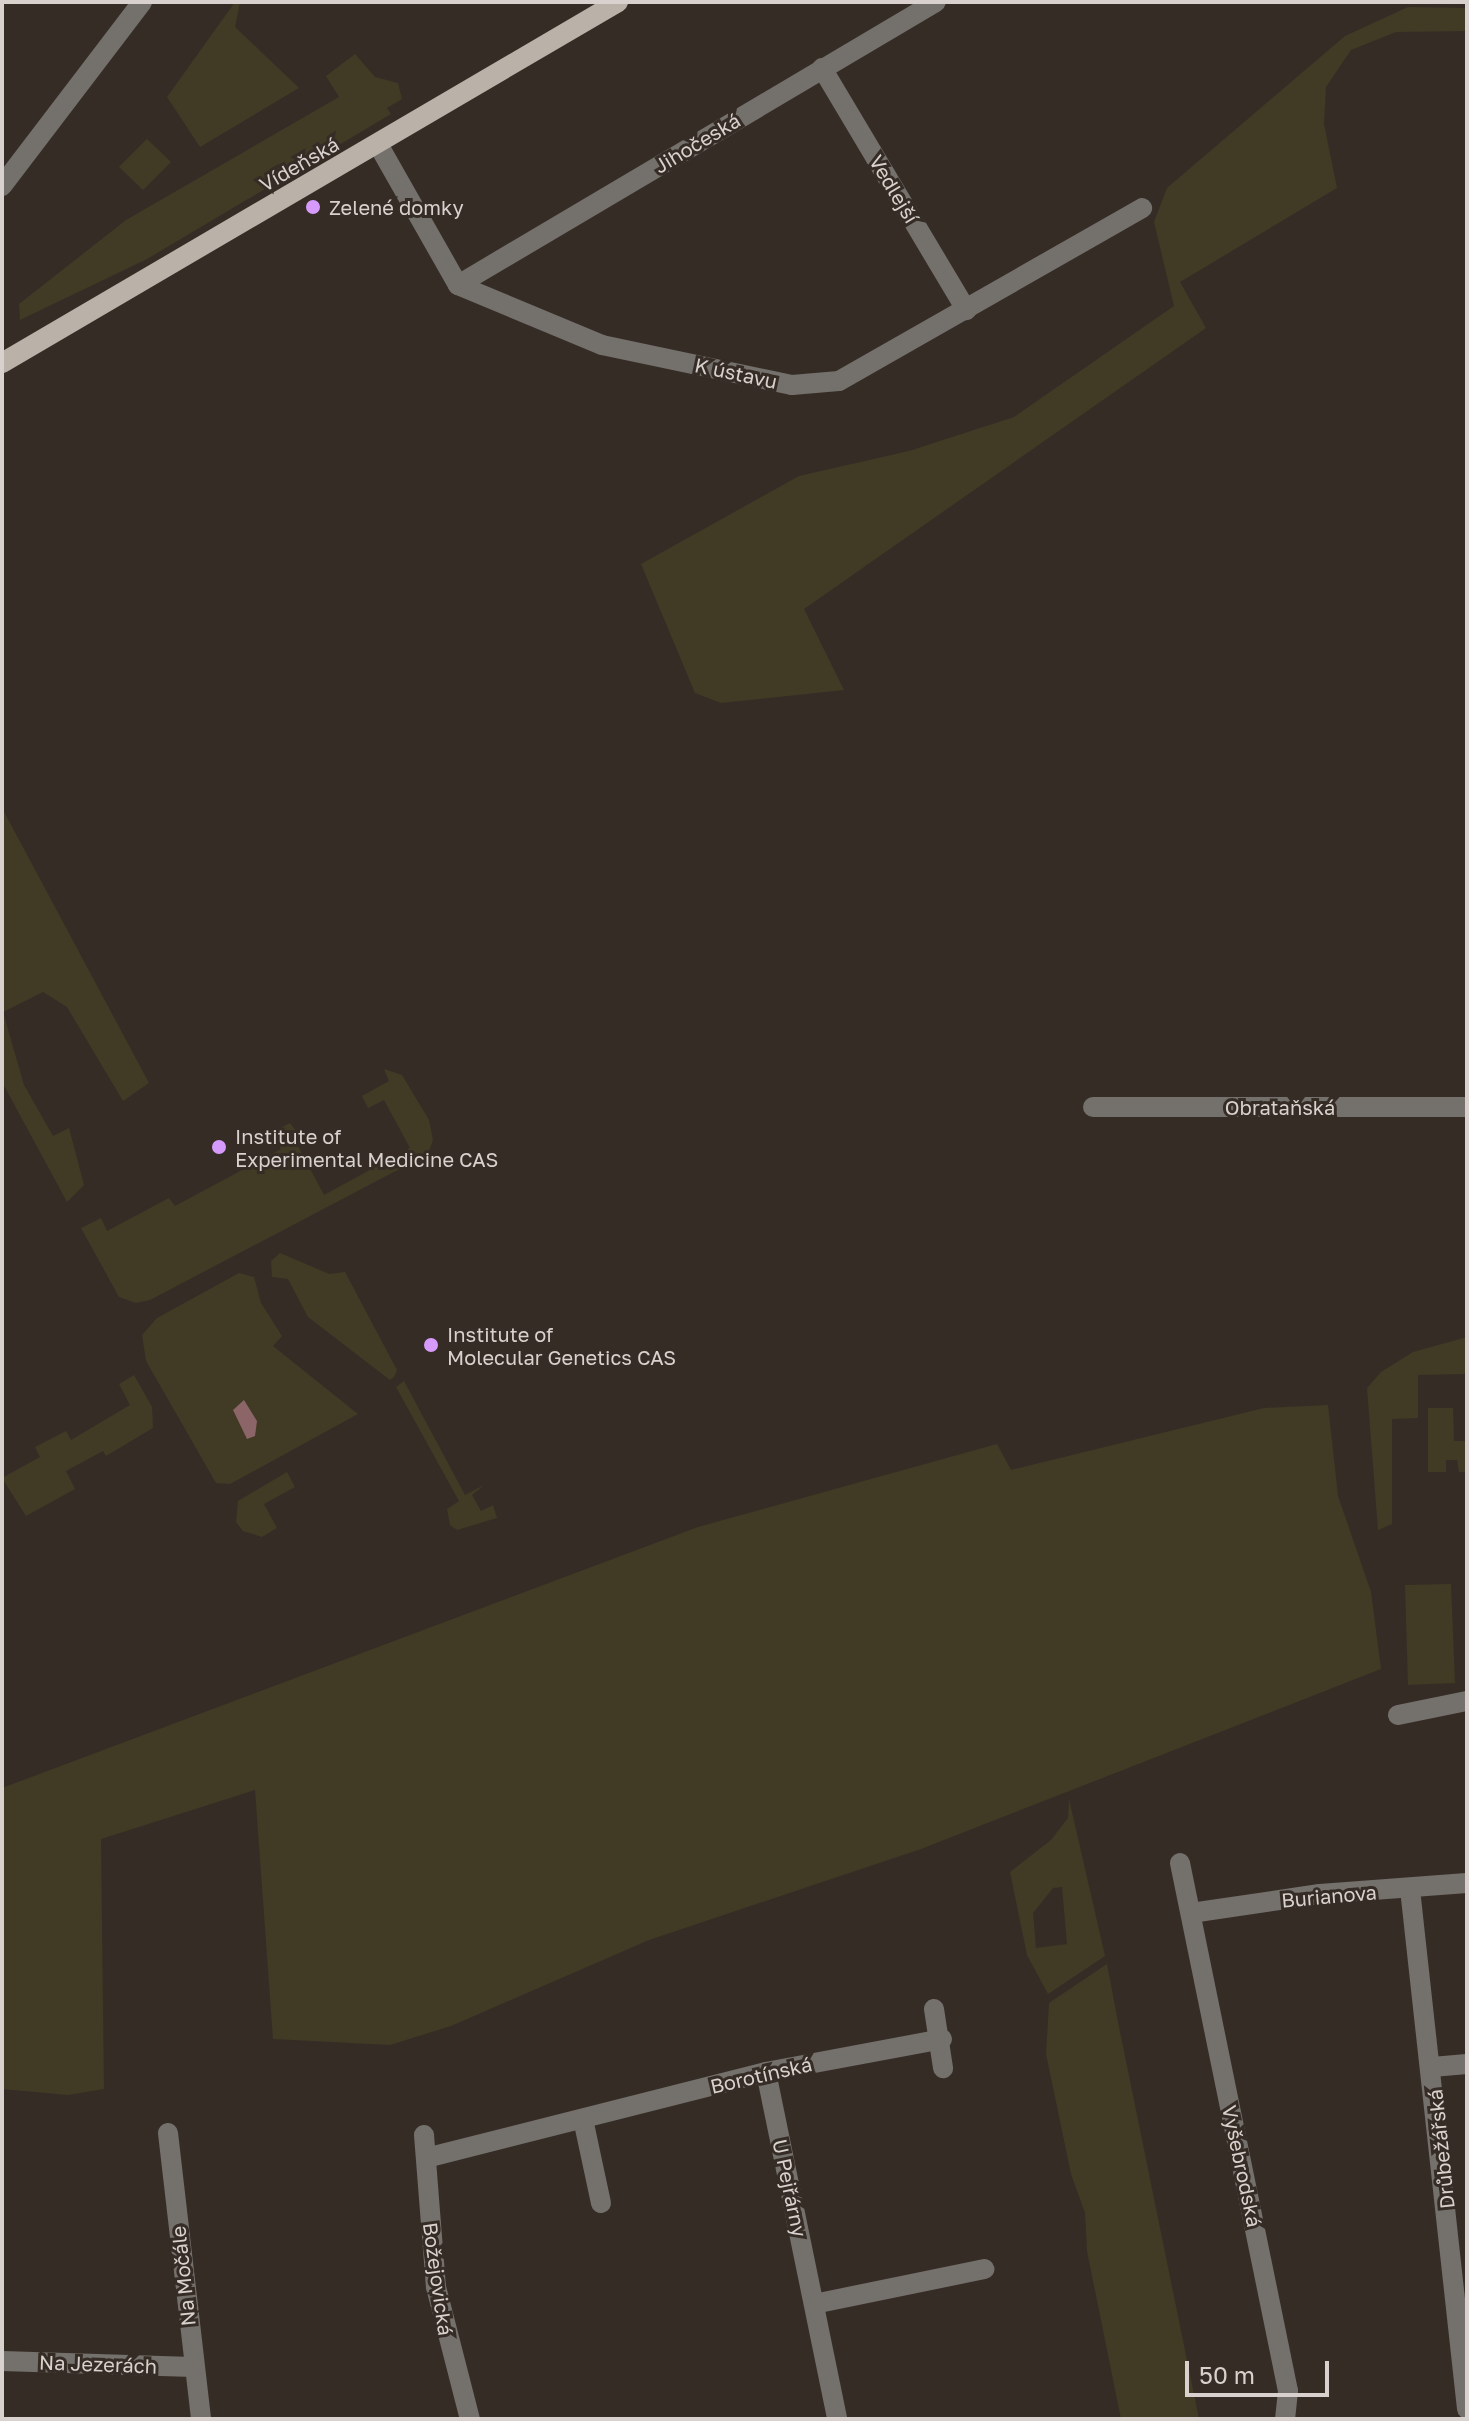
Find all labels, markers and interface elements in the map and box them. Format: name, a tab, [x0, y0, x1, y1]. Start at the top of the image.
street label: Jihočeská	[650, 108, 744, 178]
street label: Vídeňská	[255, 132, 343, 196]
street label: Vedlejší	[864, 151, 924, 227]
place label: Zelené domky	[329, 195, 464, 219]
marker: Zelené domky	[304, 198, 322, 216]
street label: K ústavu	[693, 353, 779, 393]
street label: Obrataňská	[1225, 1095, 1335, 1119]
place label: Institute of Experimental Medicine CAS	[235, 1124, 498, 1171]
marker: Institute of Experimental Medicine CAS	[210, 1138, 228, 1156]
place label: Institute of Molecular Genetics CAS	[447, 1322, 676, 1369]
marker: Institute of Molecular Genetics CAS	[422, 1336, 440, 1354]
street label: Burianova	[1280, 1880, 1378, 1912]
street label: Borotínská	[708, 2052, 814, 2098]
street label: Drůbežářská	[1423, 2088, 1459, 2210]
street label: Vyšebrodská	[1217, 2103, 1267, 2229]
street label: U Pejřárny	[768, 2137, 812, 2239]
street label: Božejovická	[418, 2221, 458, 2337]
street label: Na Močále	[166, 2225, 200, 2327]
scale bar	[1189, 2345, 1333, 2395]
street label: Na Jezerách	[39, 2350, 157, 2378]
text: 50 m	[1199, 2360, 1255, 2389]

